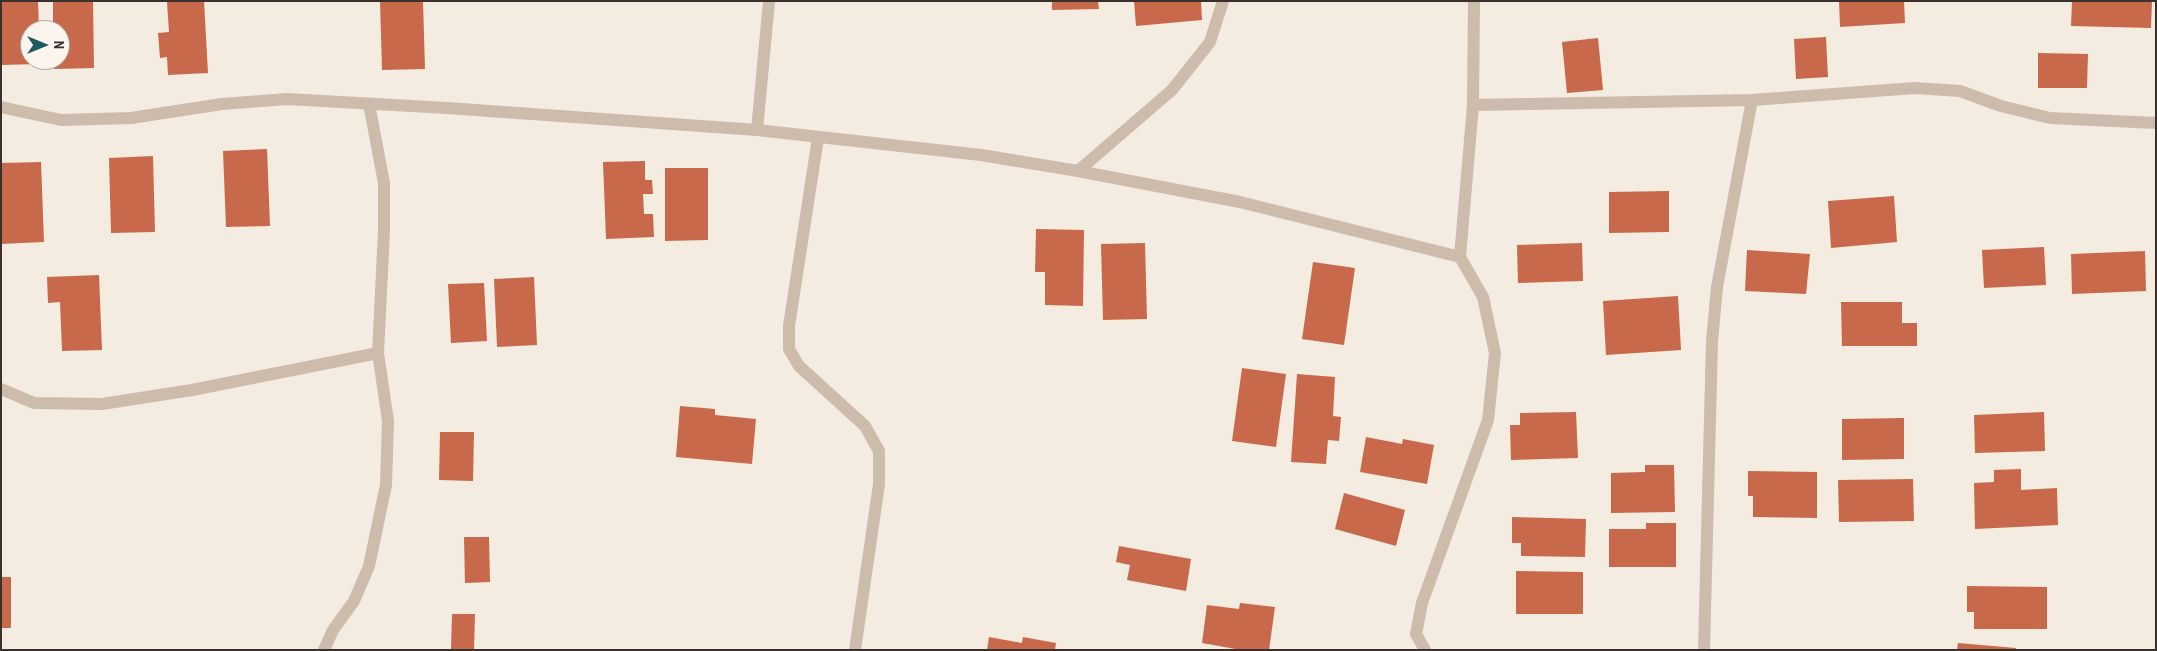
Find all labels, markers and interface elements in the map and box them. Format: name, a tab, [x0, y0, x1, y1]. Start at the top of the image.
north arrow	[20, 20, 70, 70]
text: N	[50, 41, 68, 49]

